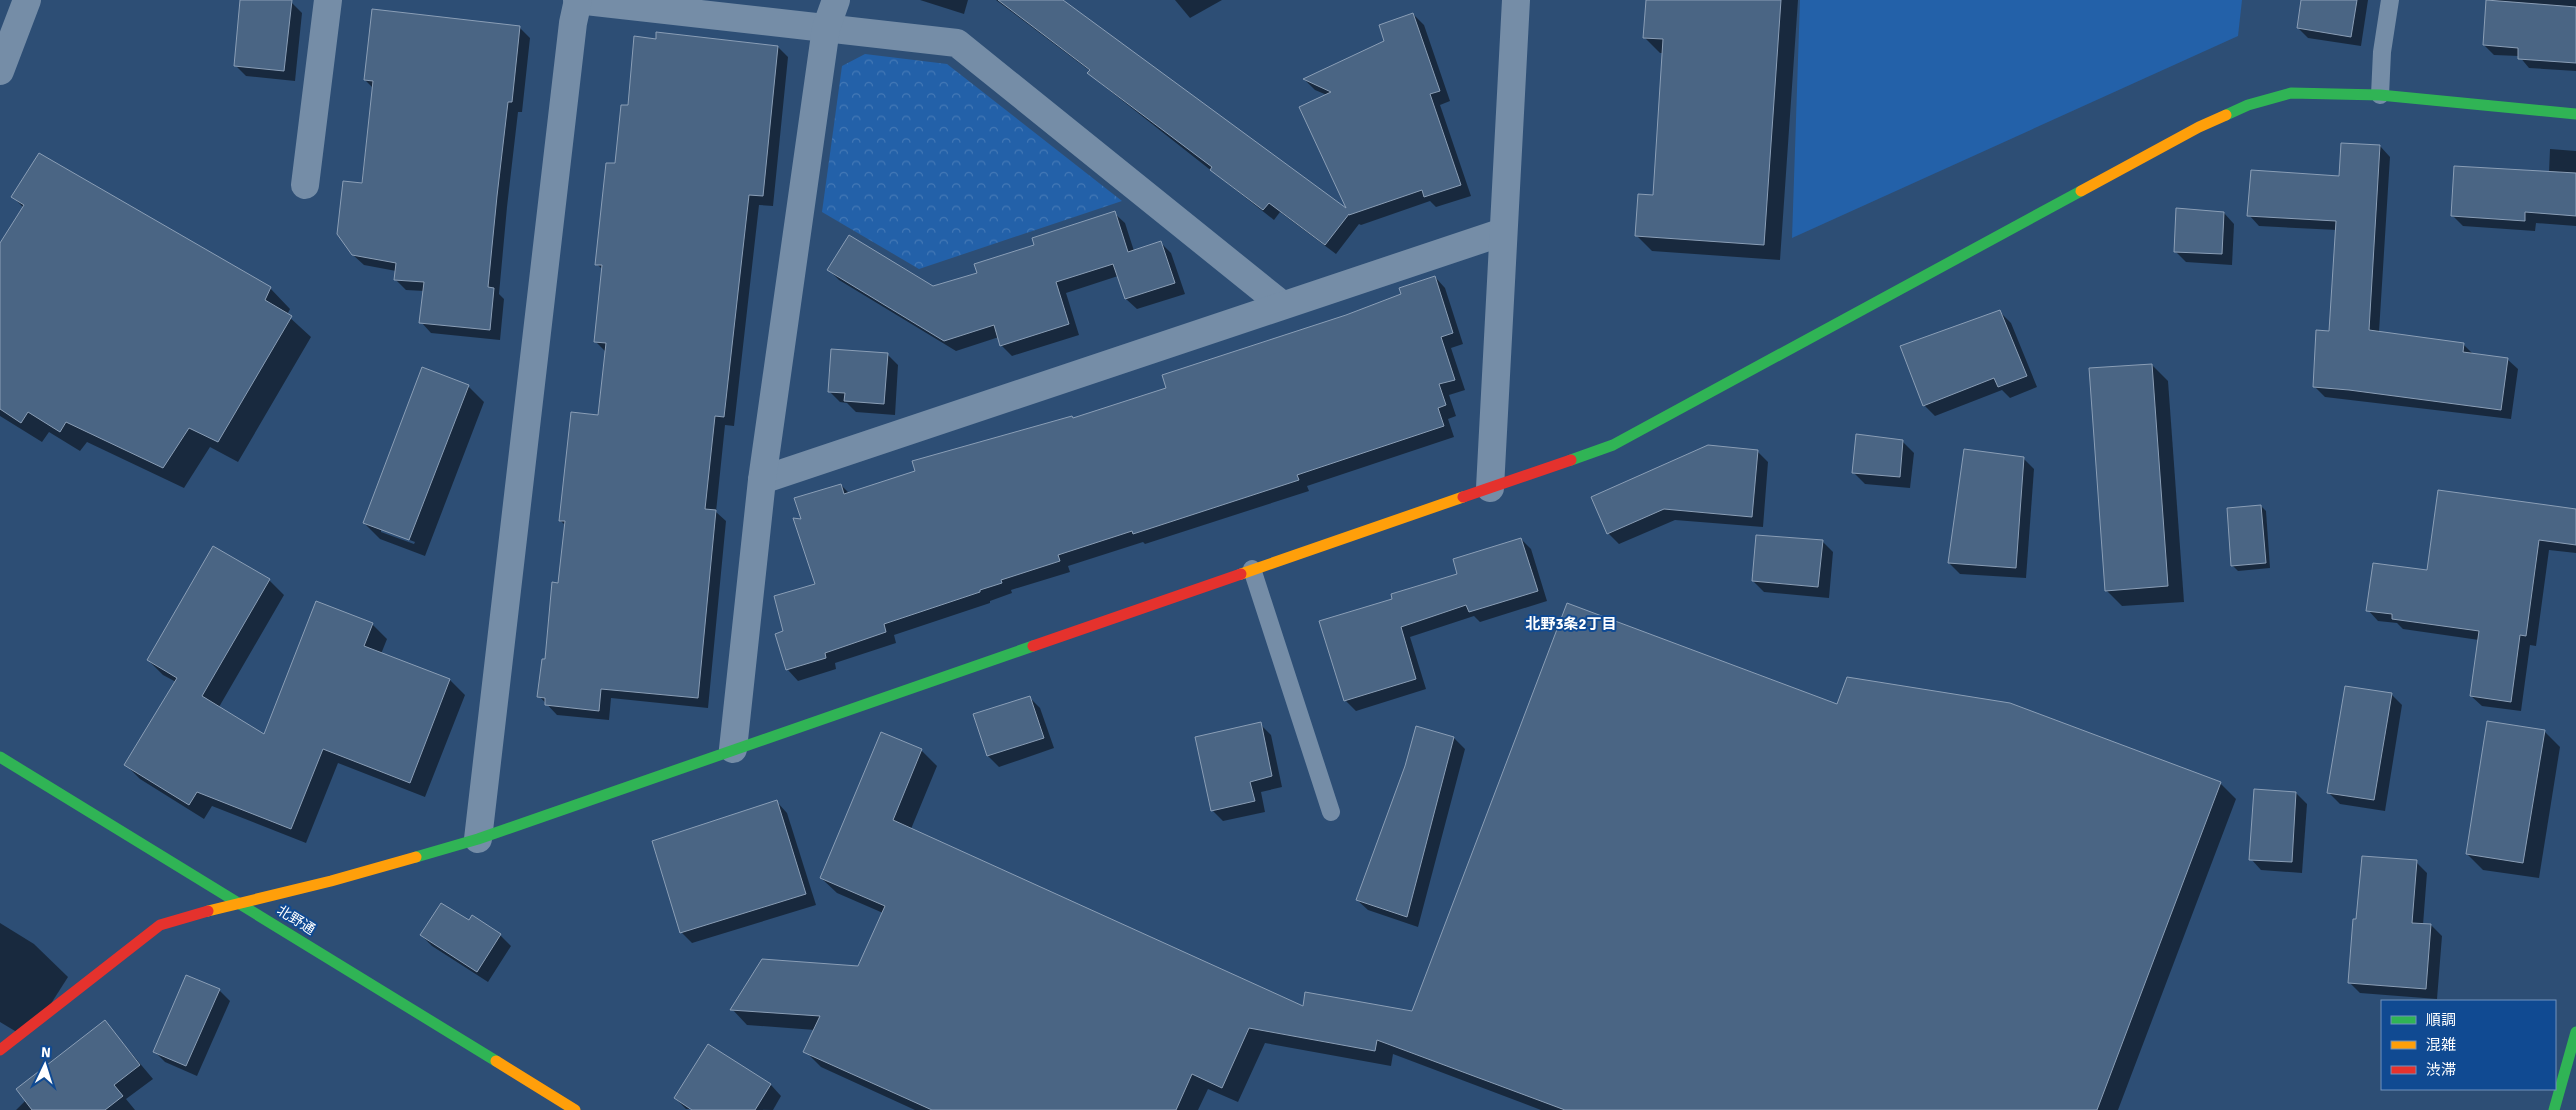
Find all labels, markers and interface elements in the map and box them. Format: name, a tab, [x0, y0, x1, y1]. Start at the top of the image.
district label: 北野3条2丁目	[1525, 615, 1617, 633]
street label: 北野通	[274, 902, 318, 938]
legend	[2381, 1000, 2556, 1090]
text: 順調	[2426, 1011, 2456, 1029]
text: 混雑	[2426, 1036, 2456, 1054]
north arrow	[20, 1040, 70, 1090]
text: N	[40, 1044, 51, 1061]
text: 渋滞	[2426, 1061, 2456, 1079]

